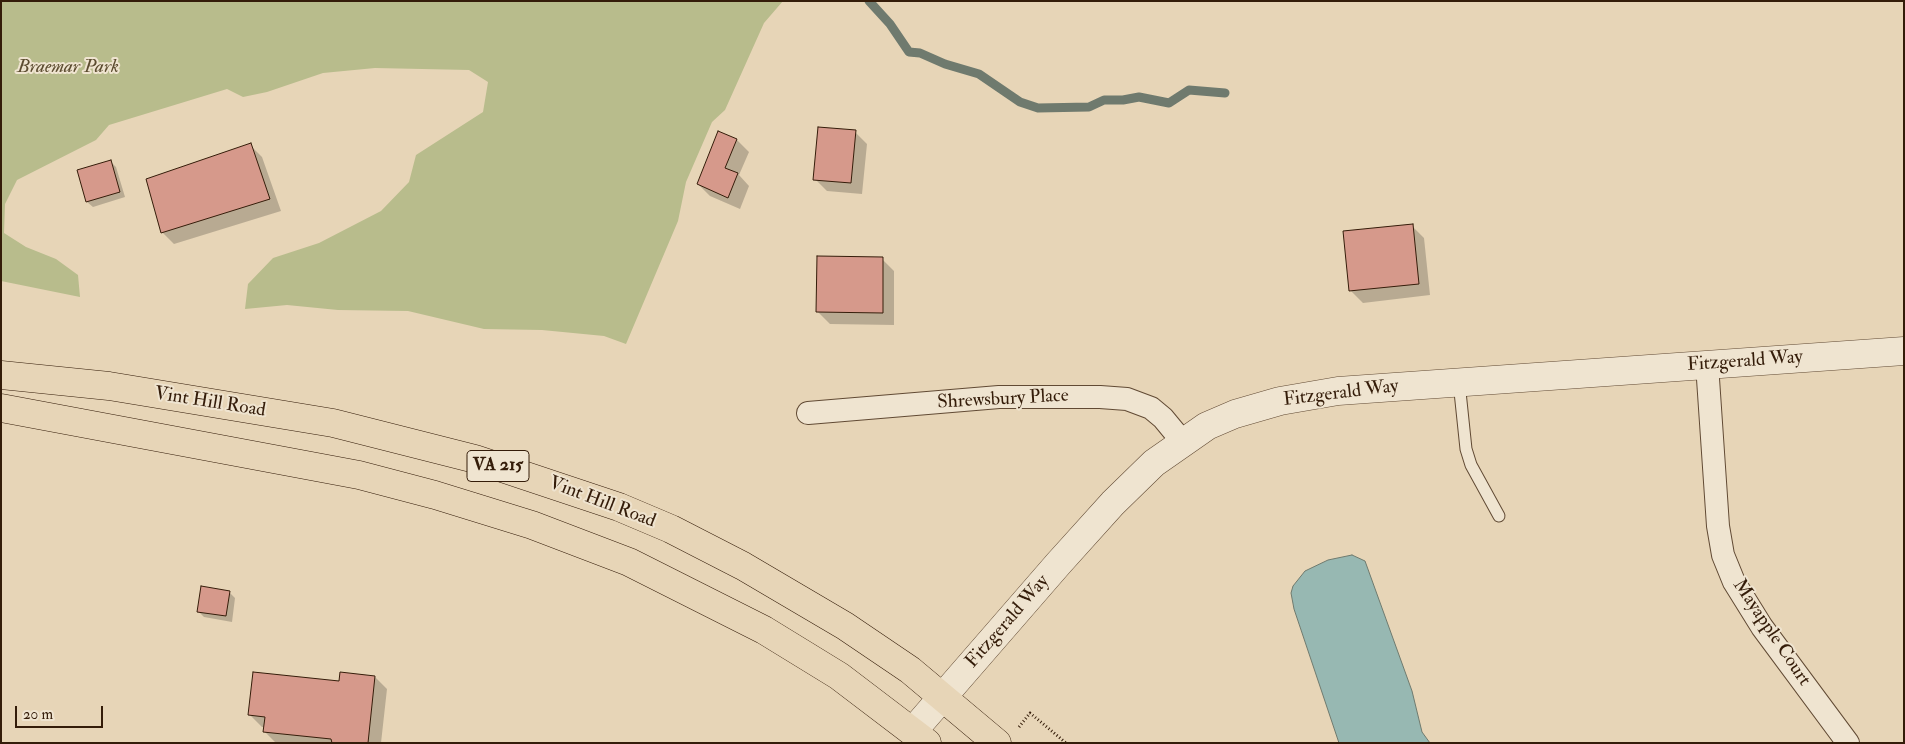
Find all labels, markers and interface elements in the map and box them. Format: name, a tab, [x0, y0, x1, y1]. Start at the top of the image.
park label: Braemar Park	[17, 57, 119, 79]
street label: Fitzgerald Way	[1686, 347, 1804, 377]
street label: Fitzgerald Way	[1282, 376, 1400, 412]
street label: Vint Hill Road	[153, 383, 267, 423]
street label: Shrewsbury Place	[937, 385, 1069, 415]
road number: VA 215	[467, 451, 529, 482]
street label: Vint Hill Road	[545, 472, 659, 534]
street label: Fitzgerald Way	[961, 571, 1055, 673]
street label: Mayapple Court	[1727, 575, 1815, 691]
scale bar	[18, 696, 105, 728]
text: 20 m	[23, 705, 53, 724]

